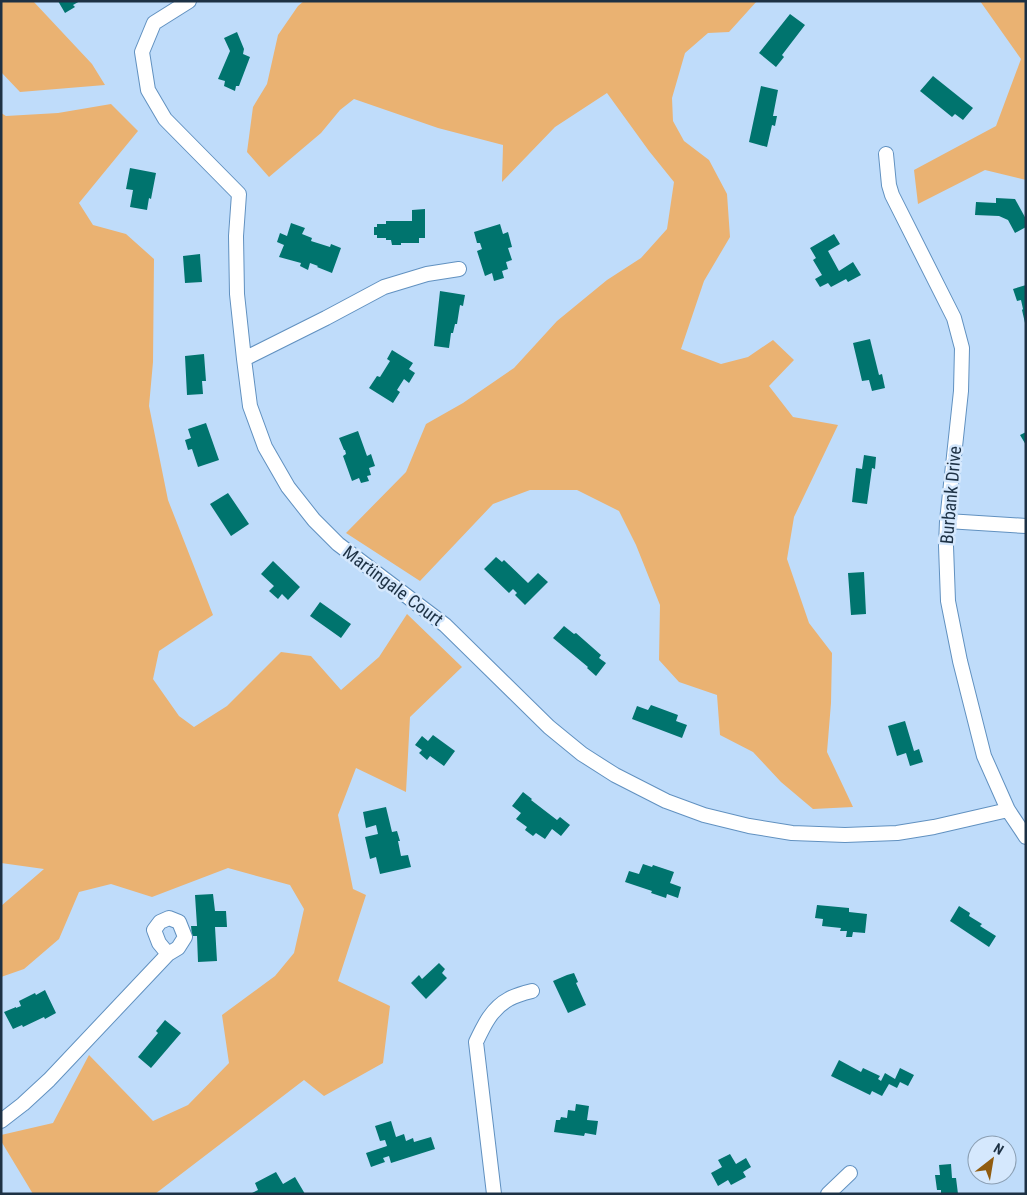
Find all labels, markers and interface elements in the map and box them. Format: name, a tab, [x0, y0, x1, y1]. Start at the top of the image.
street label: Burbank Drive	[936, 445, 965, 545]
street label: Martingale Court	[339, 541, 447, 630]
north arrow	[967, 1135, 1017, 1185]
text: N	[991, 1140, 1006, 1158]

